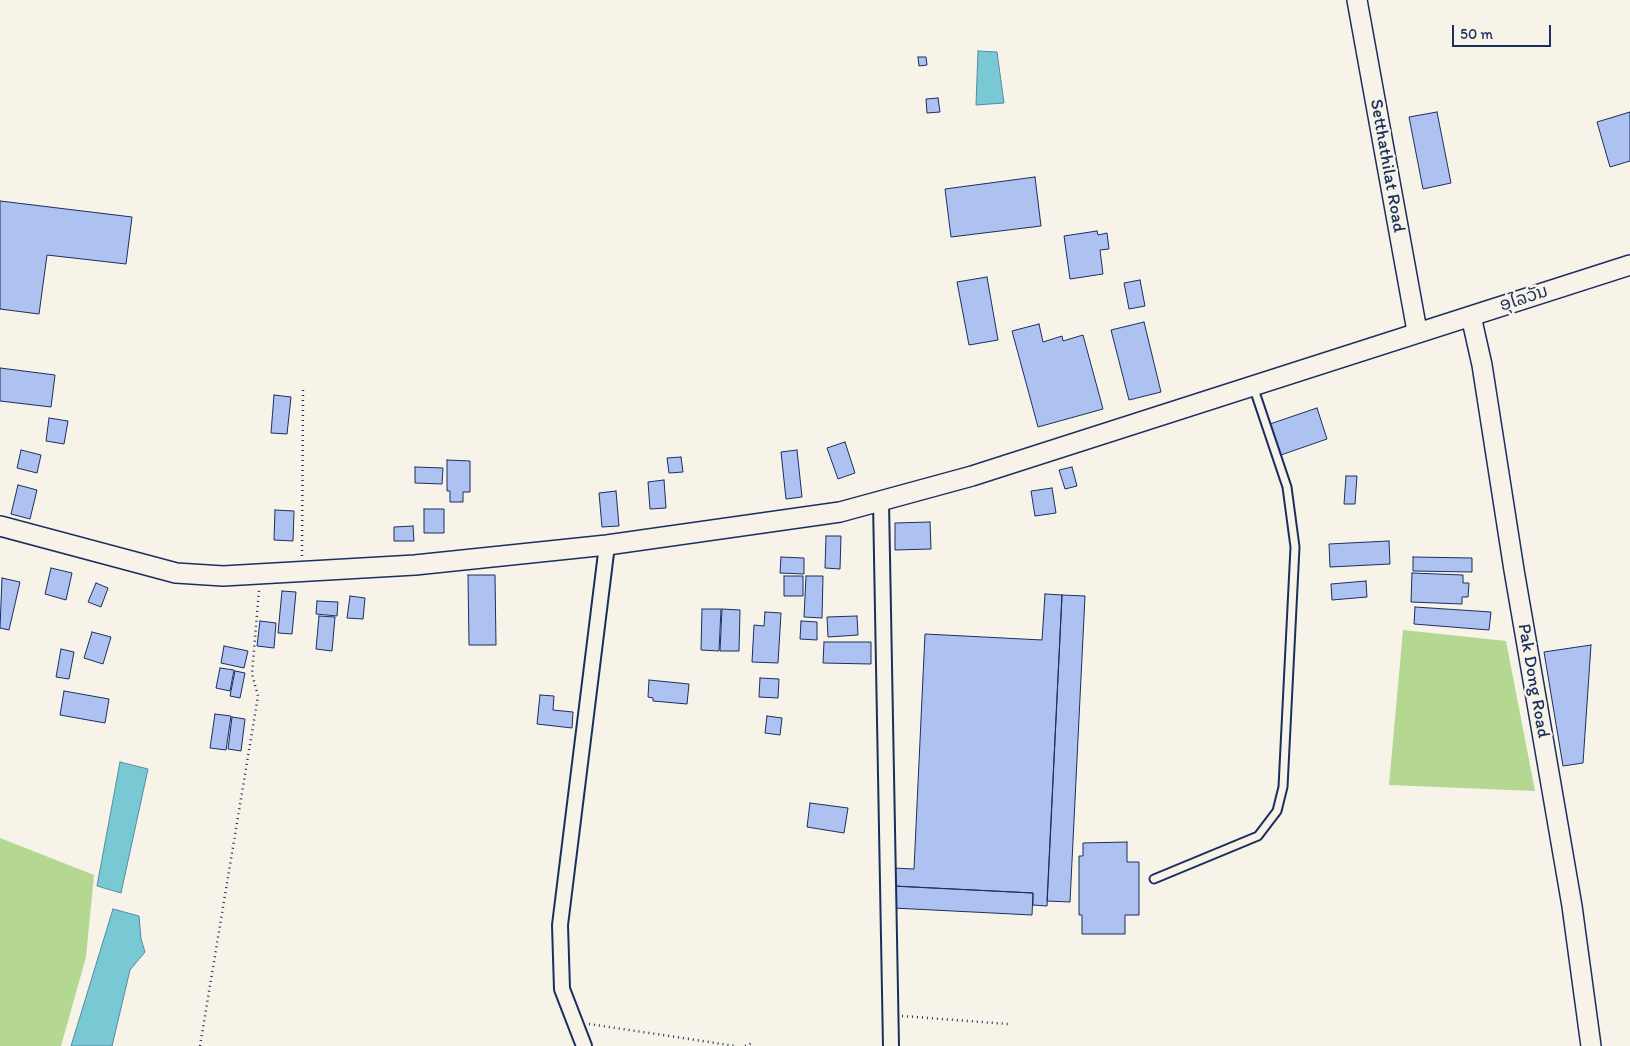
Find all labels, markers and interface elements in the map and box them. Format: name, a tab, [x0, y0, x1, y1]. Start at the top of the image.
scale bar	[1455, 15, 1554, 47]
text: 50 m	[1460, 25, 1493, 43]
street label: Setthathilat Road	[1365, 98, 1409, 234]
street label: ອຸໄລວັນ	[1497, 281, 1551, 317]
street label: Pak Dong Road	[1512, 622, 1554, 740]

